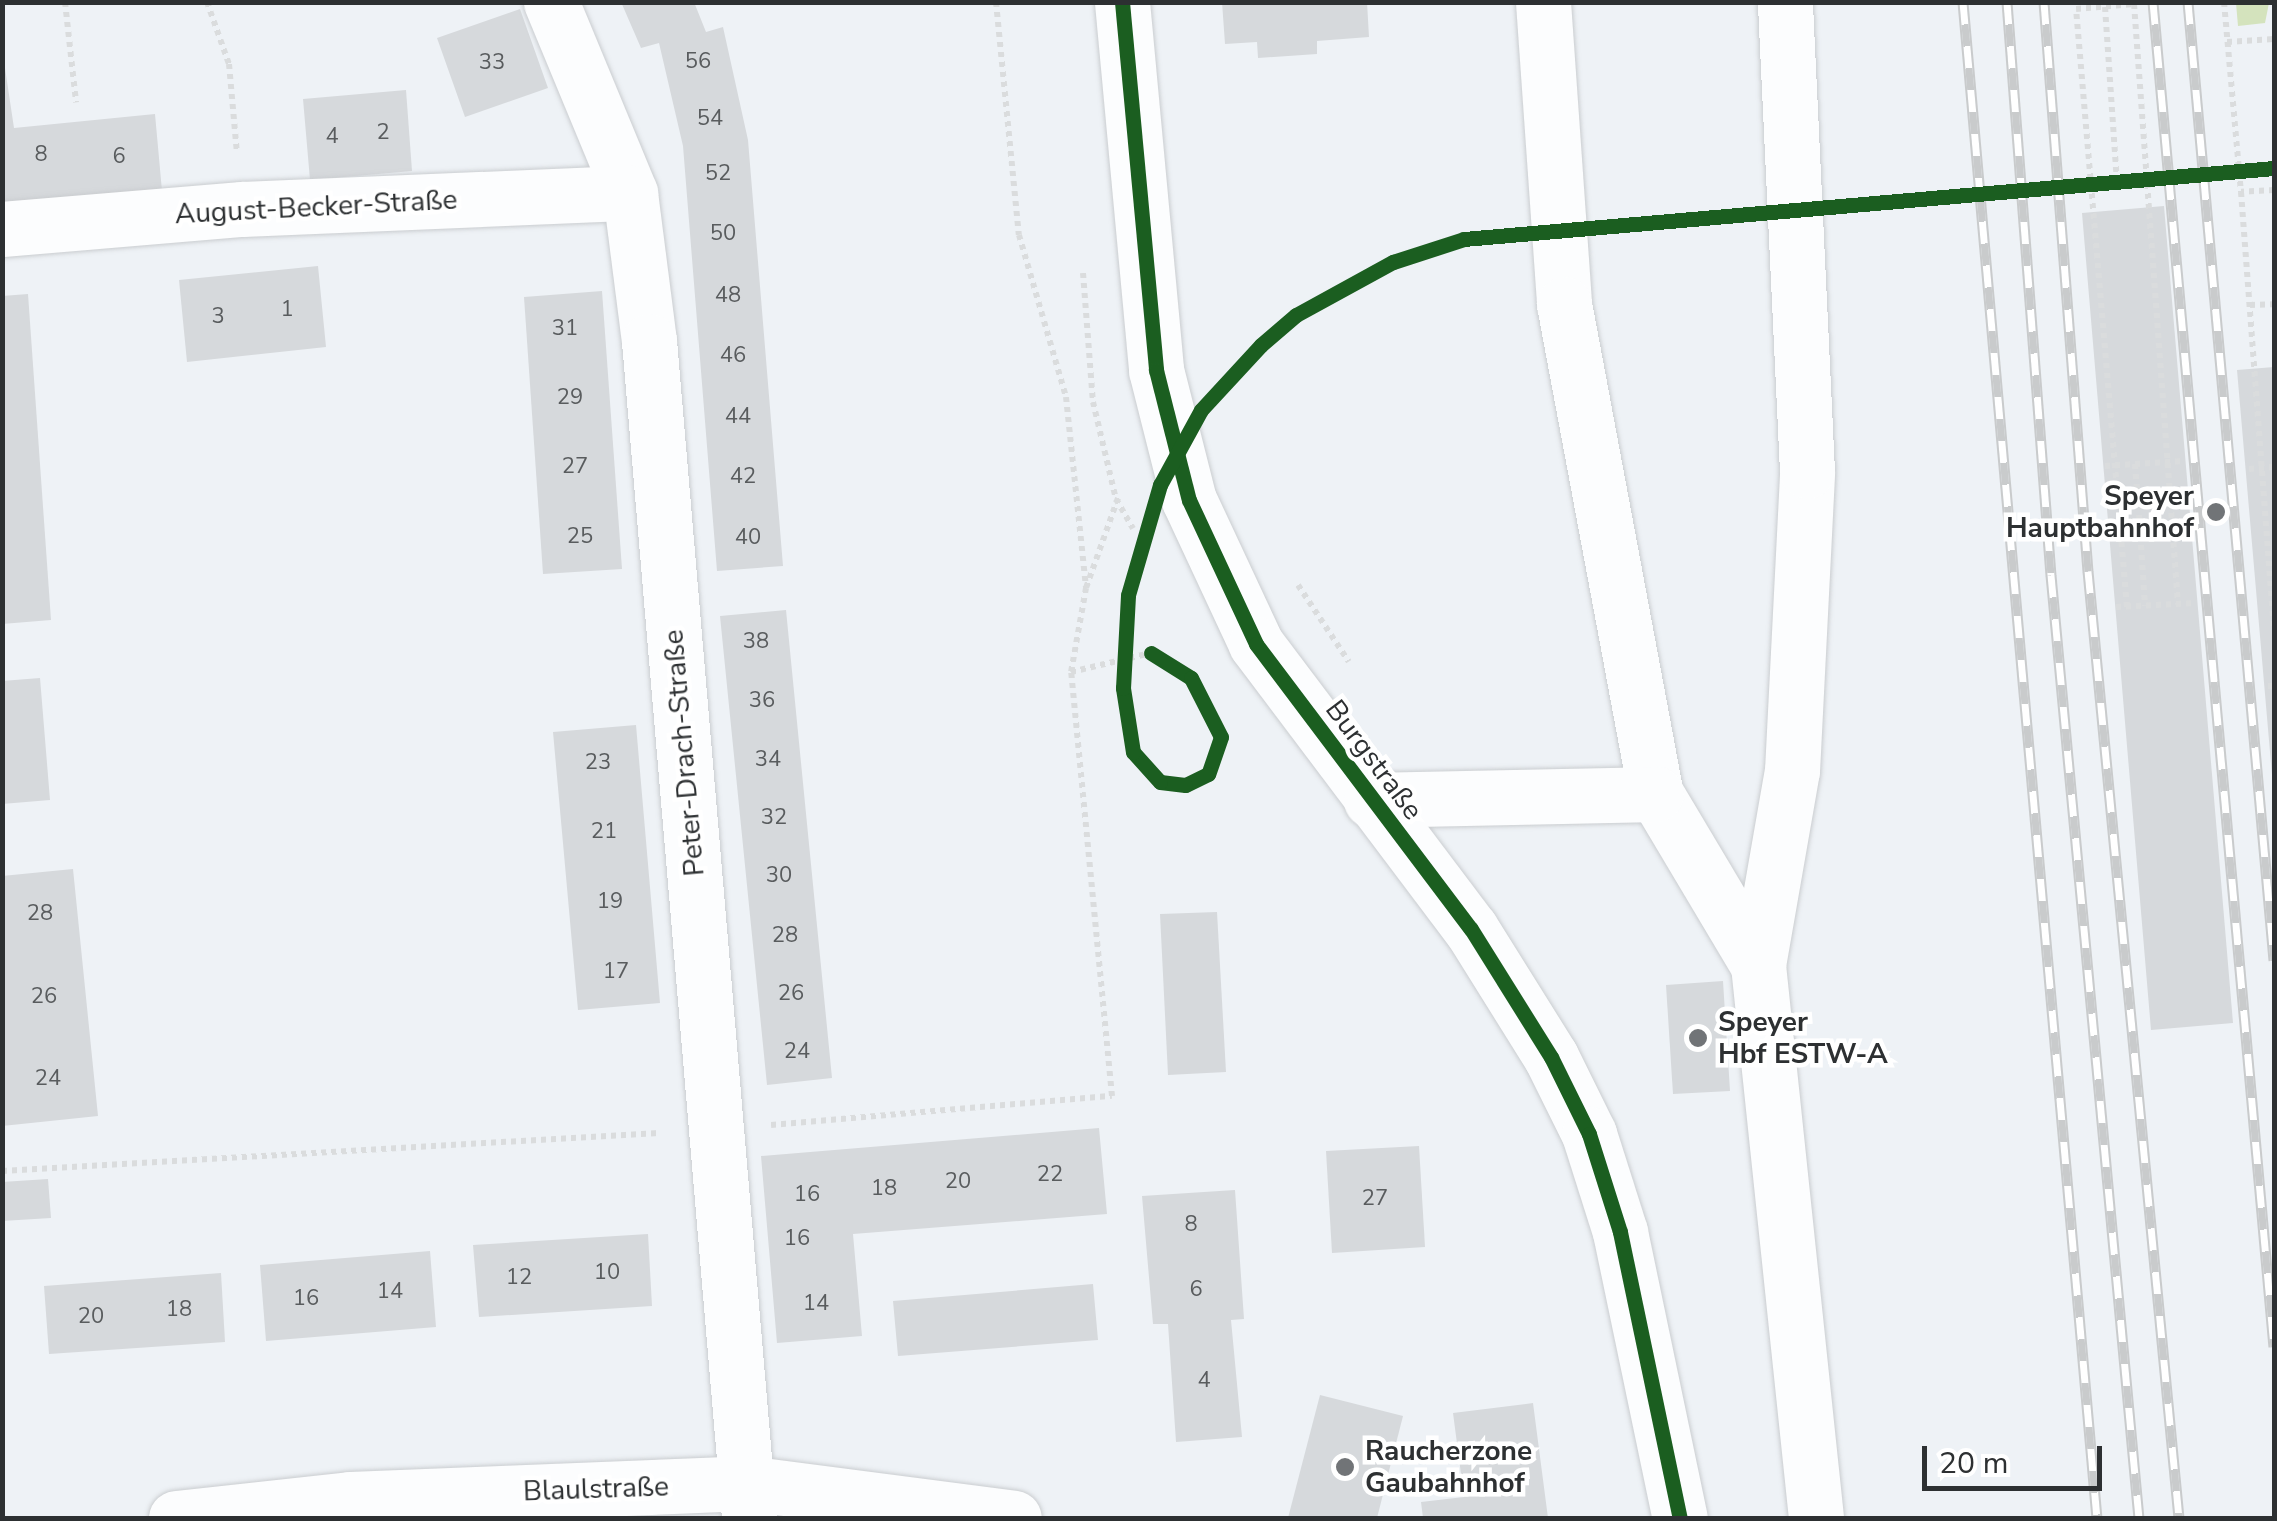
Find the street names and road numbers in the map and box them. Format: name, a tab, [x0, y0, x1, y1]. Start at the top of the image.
street label: August-Becker-Straße	[174, 183, 458, 231]
street label: Peter-Drach-Straße	[656, 628, 712, 878]
street label: Burgstraße	[1318, 694, 1430, 826]
street label: Blaulstraße	[523, 1470, 669, 1508]

